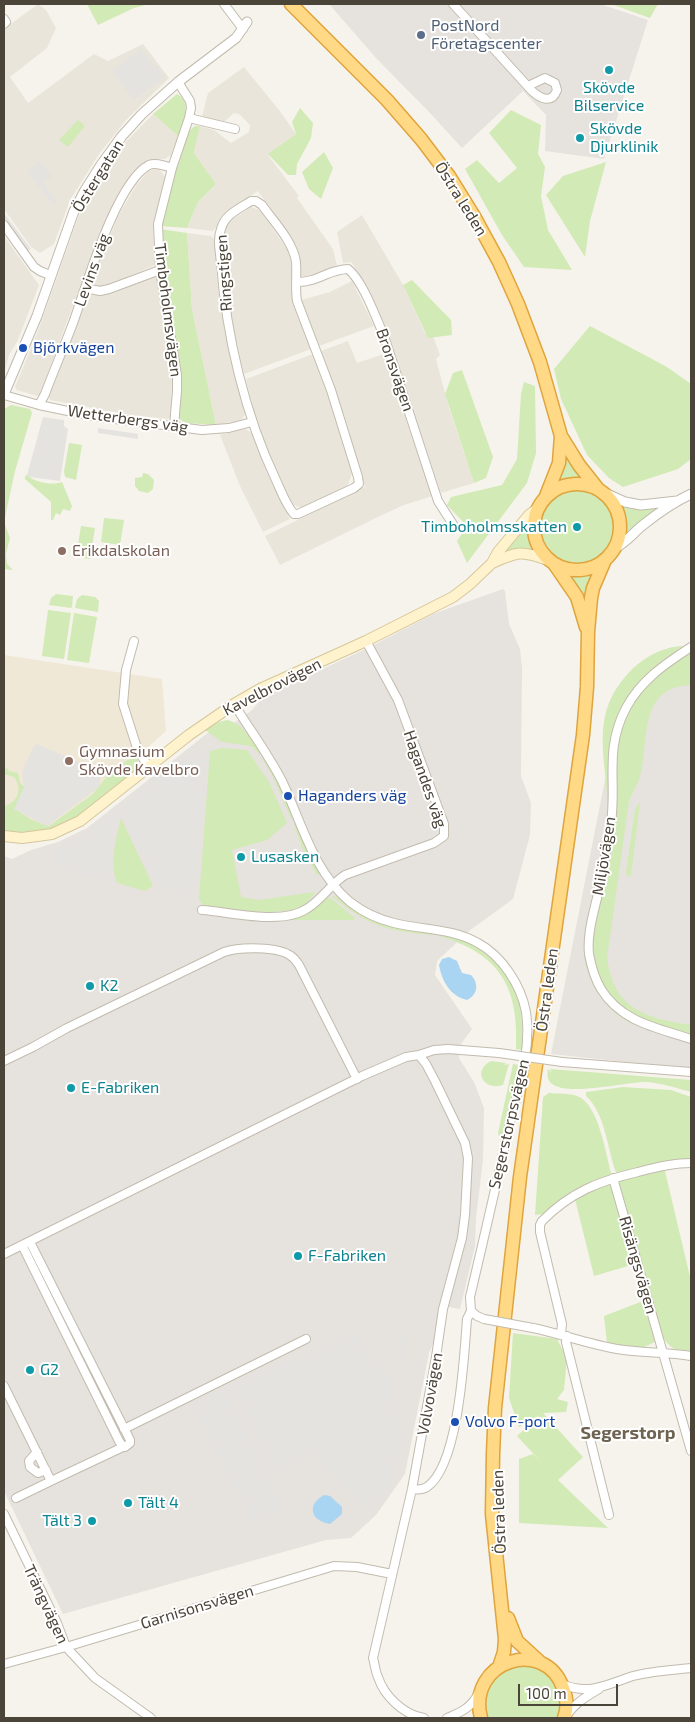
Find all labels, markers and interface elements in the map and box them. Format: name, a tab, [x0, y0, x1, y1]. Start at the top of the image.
place label: PostNord Företagscenter	[431, 16, 542, 54]
marker: PostNord Företagscenter	[415, 29, 427, 41]
marker: Skövde Bilservice	[603, 64, 615, 76]
place label: Skövde Bilservice	[574, 78, 644, 116]
place label: Skövde Djurklinik	[590, 119, 658, 157]
marker: Skövde Djurklinik	[574, 132, 586, 144]
street label: Östergatan	[68, 136, 128, 216]
street label: Östra leden	[431, 158, 491, 240]
street label: Levins väg	[70, 231, 114, 309]
street label: Ringstigen	[212, 234, 236, 312]
street label: Timboholmsvägen	[150, 242, 186, 378]
street label: Bronsvägen	[372, 326, 418, 414]
place label: Björkvägen	[33, 338, 115, 358]
marker: Björkvägen	[17, 342, 29, 354]
street label: Wetterbergs väg	[67, 401, 189, 437]
place label: Timboholmsskatten	[421, 517, 567, 537]
marker: Timboholmsskatten	[571, 521, 583, 533]
place label: Erikdalskolan	[72, 541, 170, 561]
marker: Erikdalskolan	[56, 545, 68, 557]
street label: Kavelbrovägen	[219, 654, 325, 720]
street label: Hagandes väg	[399, 728, 451, 830]
place label: Gymnasium Skövde Kavelbro	[79, 742, 199, 780]
marker: Gymnasium Skövde Kavelbro	[63, 755, 75, 767]
place label: Haganders väg	[298, 786, 406, 806]
marker: Haganders väg	[282, 790, 294, 802]
street label: Miljövägen	[588, 815, 620, 897]
place label: Lusasken	[251, 847, 319, 867]
marker: Lusasken	[235, 851, 247, 863]
street label: Östra leden	[532, 947, 562, 1033]
place label: K2	[100, 976, 118, 996]
marker: K2	[84, 980, 96, 992]
street label: Segerstorpsvägen	[485, 1057, 533, 1191]
place label: E-Fabriken	[81, 1078, 159, 1098]
marker: E-Fabriken	[65, 1082, 77, 1094]
street label: Risängsvägen	[615, 1214, 661, 1316]
place label: F-Fabriken	[308, 1246, 386, 1266]
marker: F-Fabriken	[292, 1250, 304, 1262]
street label: Volvovägen	[413, 1351, 447, 1437]
place label: G2	[40, 1360, 59, 1380]
marker: G2	[24, 1364, 36, 1376]
place label: Volvo F-port	[465, 1412, 555, 1432]
marker: Volvo F-port	[449, 1416, 461, 1428]
district label: Segerstorp	[581, 1422, 675, 1444]
street label: Östra leden	[488, 1470, 510, 1554]
place label: Tält 4	[138, 1493, 179, 1513]
marker: Tält 4	[122, 1497, 134, 1509]
place label: Tält 3	[42, 1511, 82, 1531]
marker: Tält 3	[86, 1515, 98, 1527]
street label: Trängvägen	[19, 1561, 73, 1647]
street label: Garnisonsvägen	[138, 1581, 256, 1633]
scale bar	[520, 1674, 620, 1706]
text: 100 m	[526, 1684, 567, 1702]

